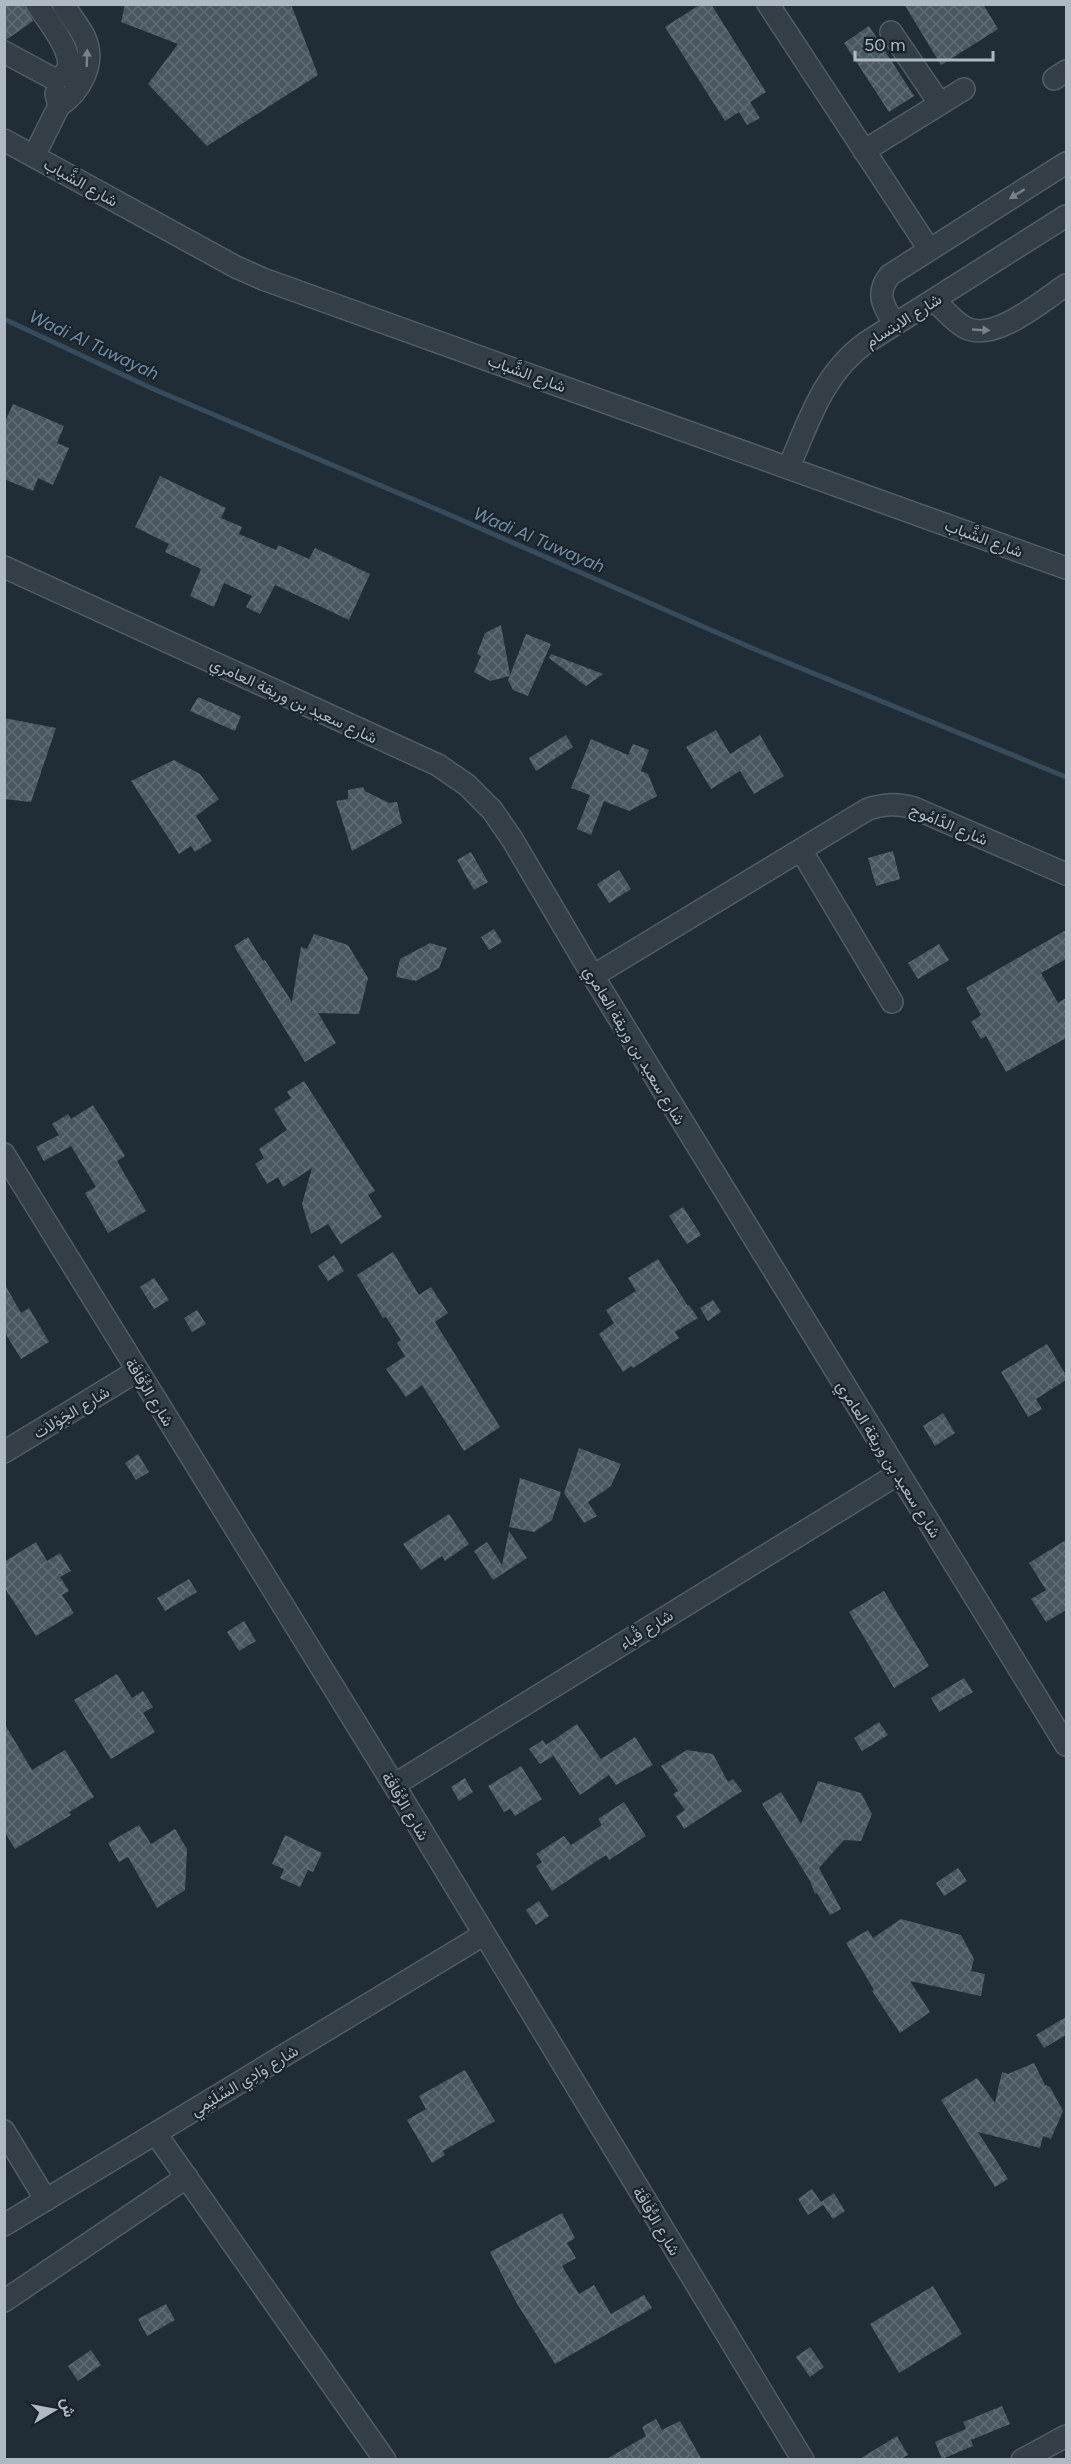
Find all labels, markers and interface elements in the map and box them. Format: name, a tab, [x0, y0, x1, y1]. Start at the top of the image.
scale bar	[855, 24, 993, 62]
text: 50 m	[864, 34, 906, 56]
one-way arrow	[83, 49, 92, 68]
street label: شارع الشَّباب	[39, 153, 122, 212]
one-way arrow	[1009, 188, 1025, 199]
street label: شارع الابتسام	[862, 289, 946, 353]
water label: Wadi Al Tuwayah	[26, 305, 162, 385]
one-way arrow	[972, 326, 991, 335]
street label: شارع الشَّباب	[485, 349, 569, 398]
water label: Wadi Al Tuwayah	[470, 502, 608, 578]
street label: شارع الشَّباب	[942, 514, 1026, 563]
street label: شارع سعيد بن وريقة العامري	[206, 653, 380, 751]
street label: شارع الدَّامُوج	[906, 799, 991, 851]
street label: شارع سعيد بن وريقة العامري	[576, 962, 690, 1130]
street label: شارع الرُّفَاقَة	[120, 1354, 179, 1431]
street label: شارع سعيد بن وريقة العامري	[829, 1377, 945, 1544]
street label: شارع الجَوْلاَت	[30, 1382, 114, 1444]
street label: شارع قُباء	[615, 1604, 678, 1655]
street label: شارع الرُّفَاقَة	[376, 1768, 434, 1845]
street label: شارع وَادِي السِّلَيْمِي	[187, 2041, 304, 2124]
street label: شارع الرُّفَاقَة	[627, 2183, 685, 2260]
north arrow	[24, 2380, 84, 2440]
text: ش	[57, 2396, 79, 2419]

